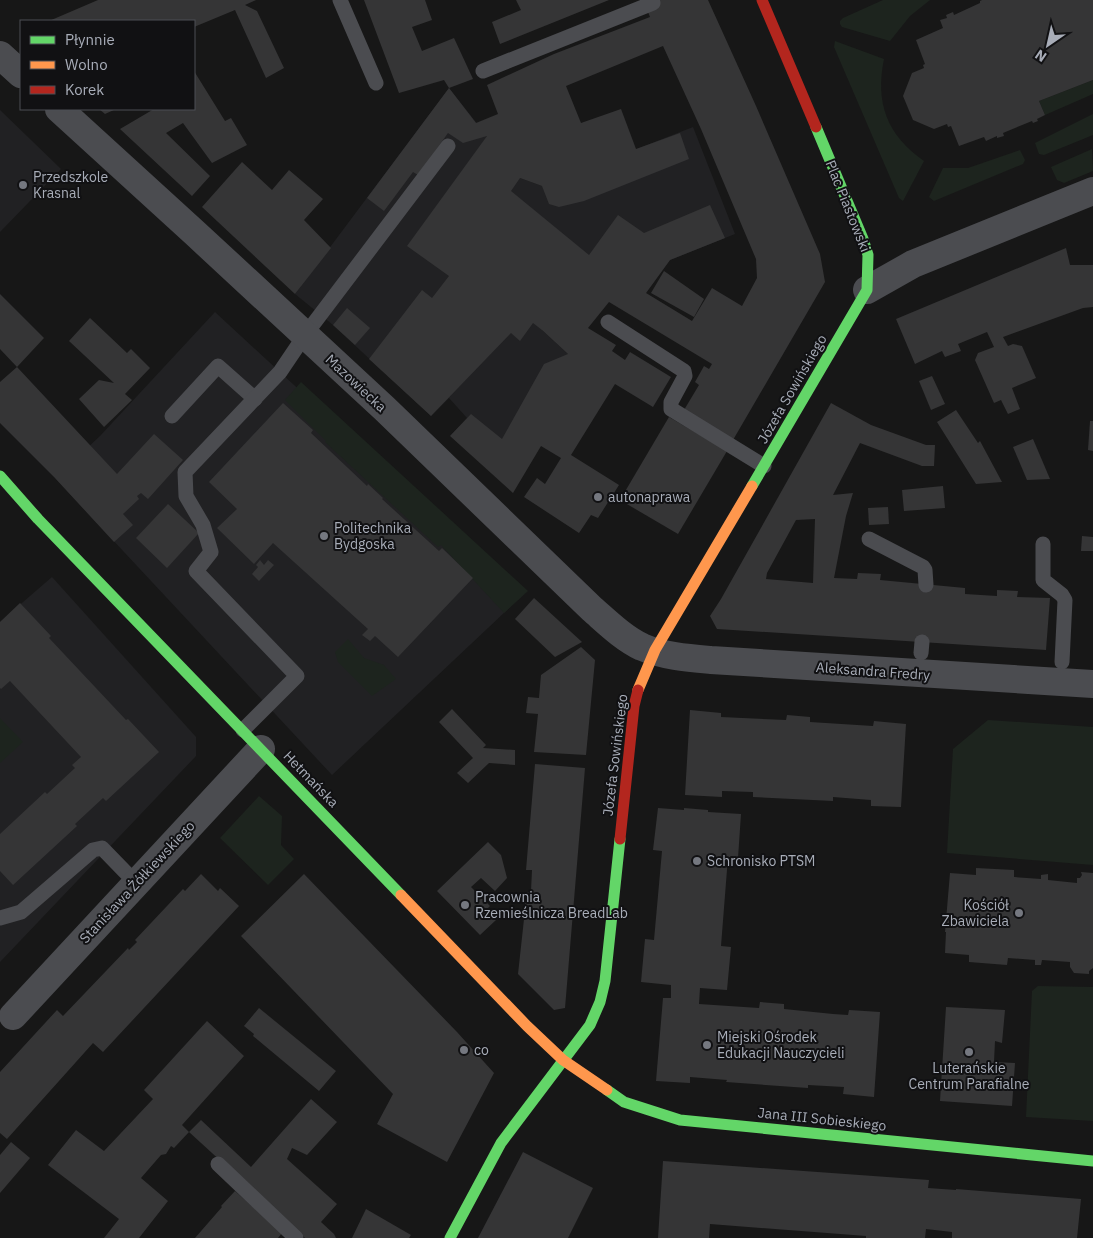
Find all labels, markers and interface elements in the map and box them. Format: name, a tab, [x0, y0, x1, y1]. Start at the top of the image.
legend	[20, 20, 195, 110]
north arrow	[1023, 20, 1073, 70]
text: Płynnie	[65, 30, 115, 49]
text: N	[1031, 45, 1050, 66]
text: Wolno	[65, 55, 108, 74]
text: Korek	[65, 80, 104, 99]
street label: Plac Piastowski	[821, 158, 875, 254]
place label: Przedszkole Krasnal	[33, 168, 109, 202]
marker: Przedszkole Krasnal	[17, 179, 29, 191]
street label: Józefa Sowińskiego	[753, 331, 831, 447]
street label: Mazowiecka	[322, 350, 391, 416]
place label: autonaprawa	[608, 488, 691, 506]
marker: autonaprawa	[592, 491, 604, 503]
place label: Politechnika Bydgoska	[334, 519, 412, 553]
marker: Politechnika Bydgoska	[318, 530, 330, 542]
street label: Aleksandra Fredry	[815, 658, 931, 684]
street label: Józefa Sowińskiego	[599, 693, 631, 817]
street label: Hetmańska	[280, 747, 343, 811]
street label: Stanisława Żółkiewskiego	[75, 817, 199, 947]
place label: Schronisko PTSM	[707, 852, 815, 870]
marker: Schronisko PTSM	[691, 855, 703, 867]
place label: Pracownia Rzemieślnicza BreadLab	[475, 888, 628, 922]
place label: Kościół Zbawiciela	[942, 896, 1010, 930]
marker: Pracownia Rzemieślnicza BreadLab	[459, 899, 471, 911]
marker: Kościół Zbawiciela	[1013, 907, 1025, 919]
place label: Miejski Ośrodek Edukacji Nauczycieli	[717, 1028, 845, 1062]
marker: Miejski Ośrodek Edukacji Nauczycieli	[701, 1039, 713, 1051]
place label: co	[474, 1041, 489, 1059]
marker: co	[458, 1044, 470, 1056]
marker: Luterańskie Centrum Parafialne	[963, 1046, 975, 1058]
place label: Luterańskie Centrum Parafialne	[908, 1059, 1030, 1093]
street label: Jana III Sobieskiego	[757, 1103, 887, 1135]

